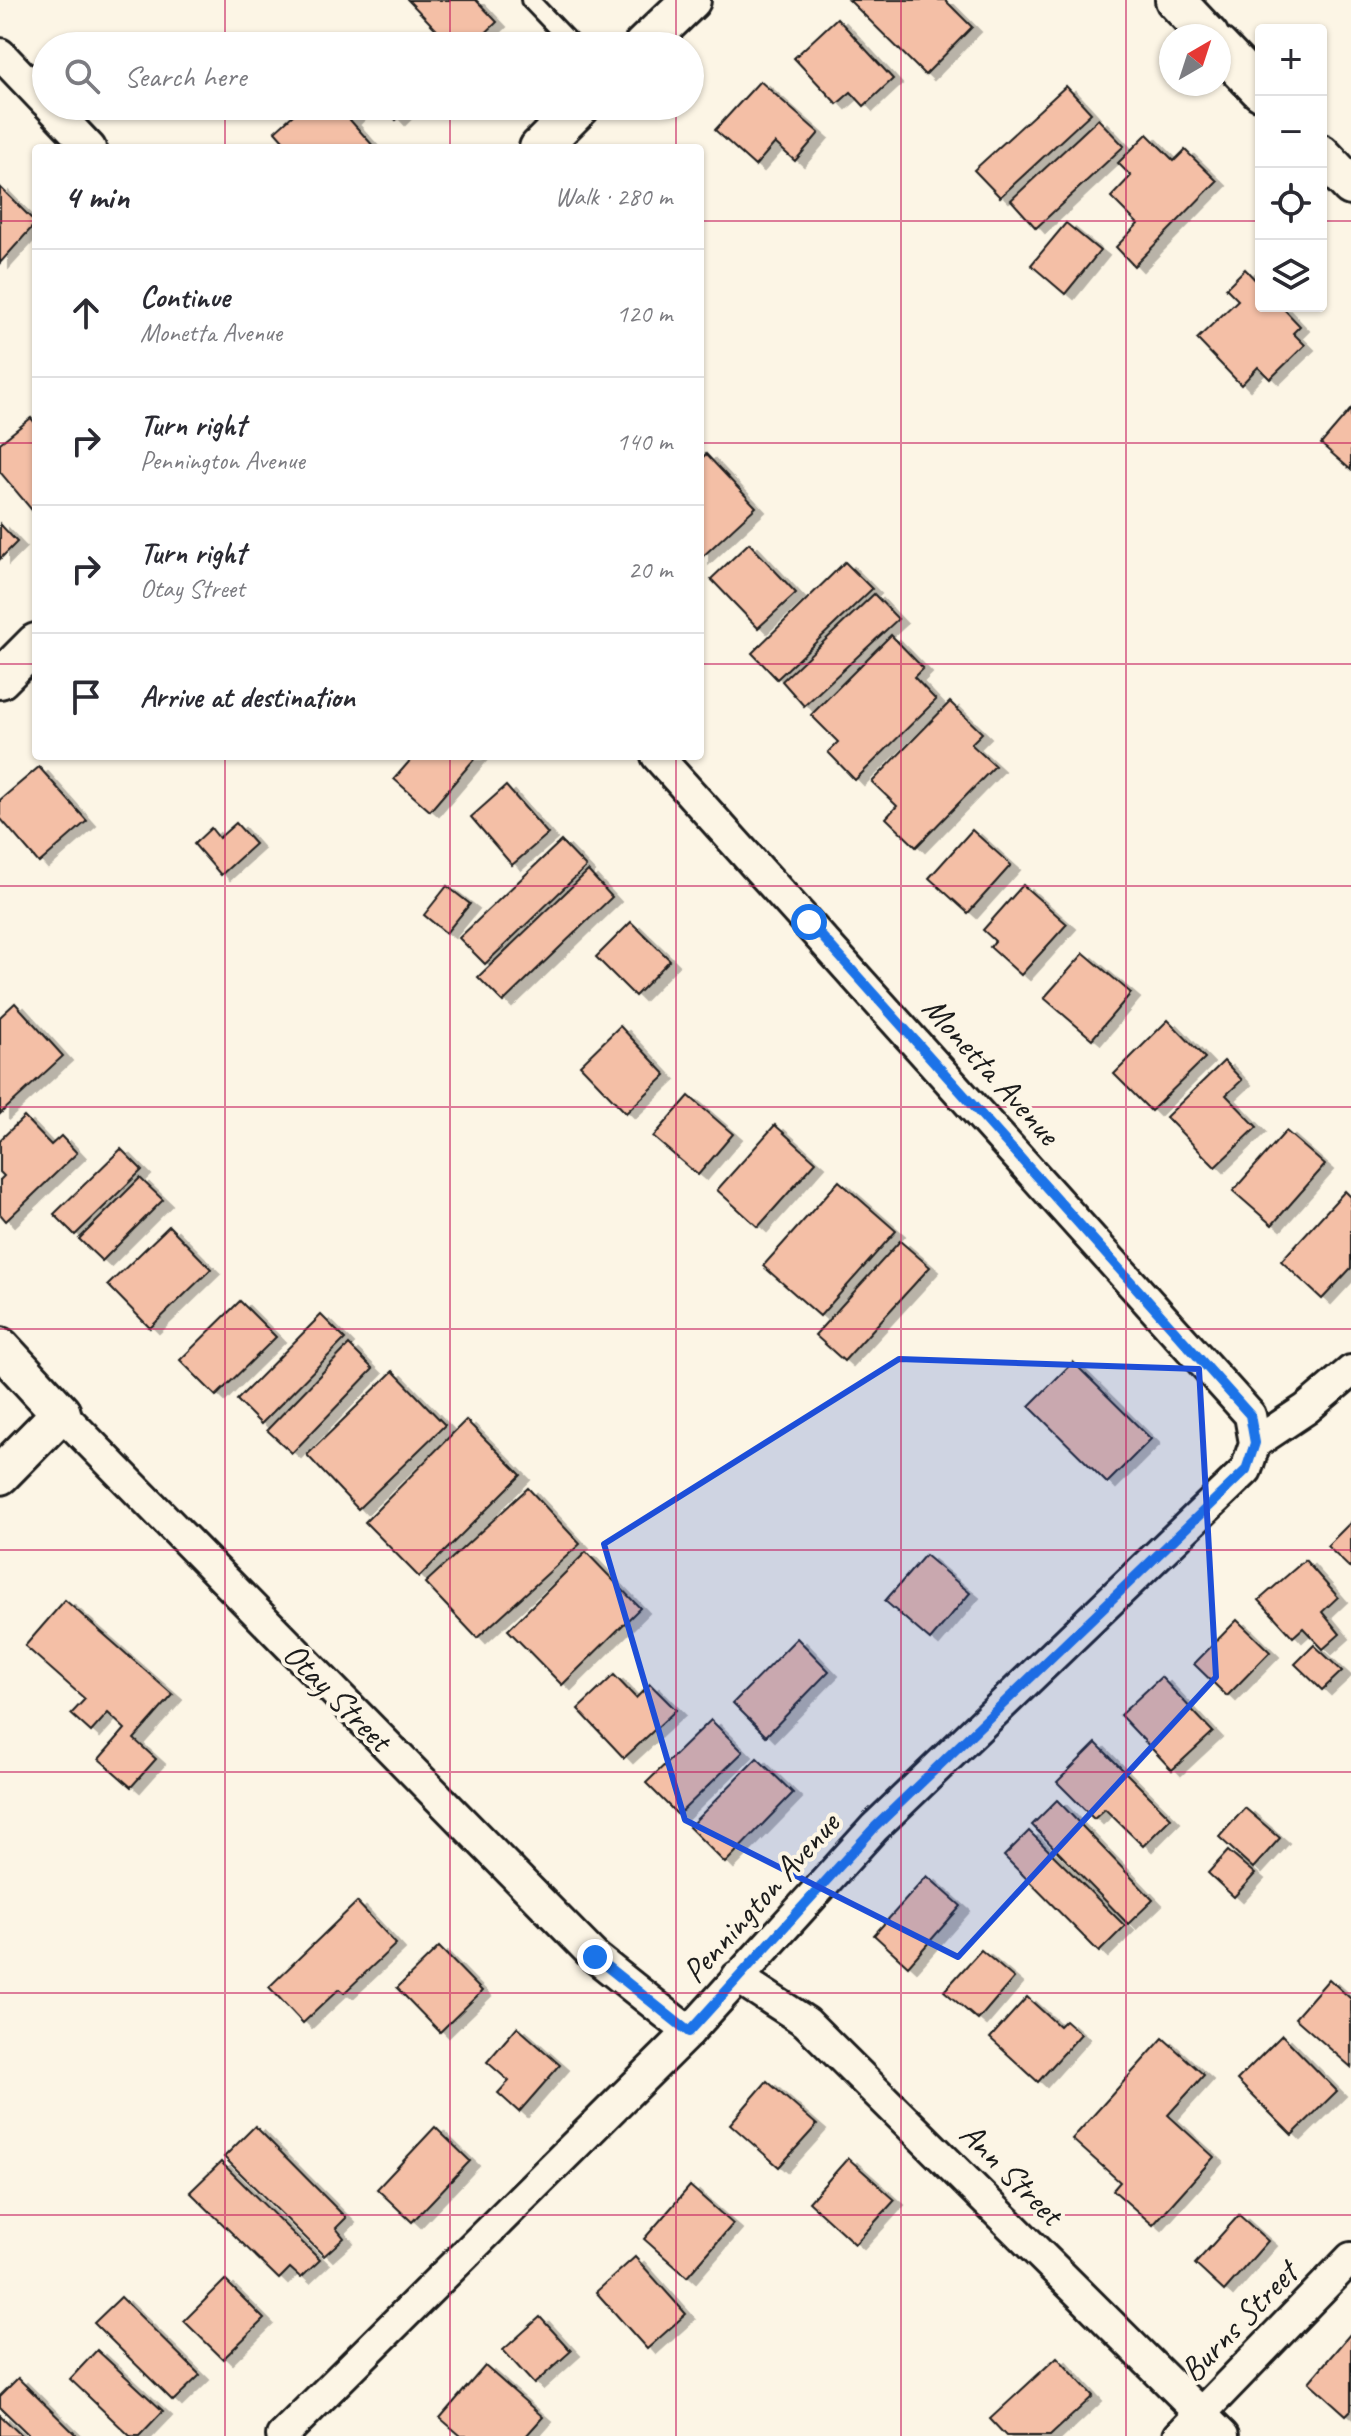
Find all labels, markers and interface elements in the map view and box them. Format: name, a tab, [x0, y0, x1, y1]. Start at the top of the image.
north arrow	[1159, 24, 1231, 96]
map controls	[1255, 24, 1327, 312]
button: +	[1255, 24, 1327, 96]
search box	[32, 32, 704, 120]
icon: search	[60, 54, 104, 98]
text: Search here	[124, 57, 246, 95]
button: −	[1255, 96, 1327, 168]
button: locate	[1255, 168, 1327, 240]
text: 4 min	[64, 175, 129, 218]
text: Walk · 280 m	[555, 180, 672, 213]
button: layers	[1255, 240, 1327, 312]
text: Continue	[140, 278, 230, 316]
icon: ahead	[64, 291, 108, 335]
text: 120 m	[616, 297, 672, 330]
text: Monetta Avenue	[140, 316, 282, 349]
text: Turn right	[140, 406, 245, 444]
icon: right	[64, 419, 108, 463]
text: 140 m	[616, 425, 672, 458]
text: Pennington Avenue	[140, 444, 305, 477]
text: Turn right	[140, 534, 245, 572]
icon: right	[64, 547, 108, 591]
text: 20 m	[628, 553, 672, 586]
text: Otay Street	[140, 572, 245, 605]
icon: arrive	[64, 675, 108, 719]
text: Arrive at destination	[140, 678, 355, 716]
route start	[791, 904, 827, 940]
street label: Monetta Avenue	[914, 987, 1071, 1155]
street label: Otay Street	[274, 1633, 404, 1763]
street label: Pennington Avenue	[672, 1801, 850, 1992]
route end	[577, 1939, 613, 1975]
street label: Ann Street	[951, 2113, 1075, 2237]
street label: Burns Street	[1170, 2249, 1310, 2391]

